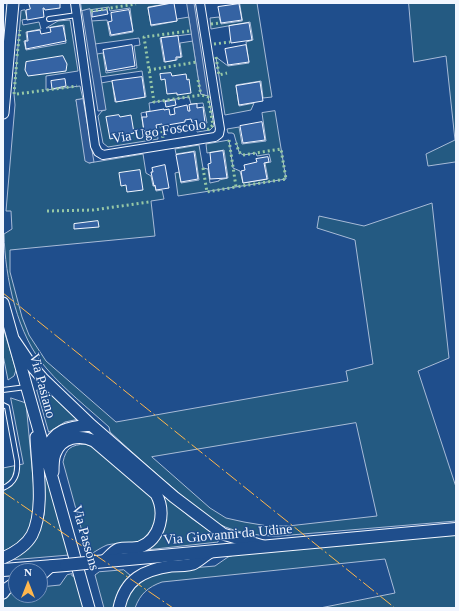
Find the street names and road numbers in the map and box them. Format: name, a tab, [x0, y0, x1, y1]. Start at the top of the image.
street label: Via Ugo Foscolo	[111, 116, 207, 148]
street label: Via Pasiano	[25, 352, 59, 420]
street label: Via Passons	[68, 503, 102, 573]
street label: Via Giovanni da Udine	[163, 521, 293, 549]

